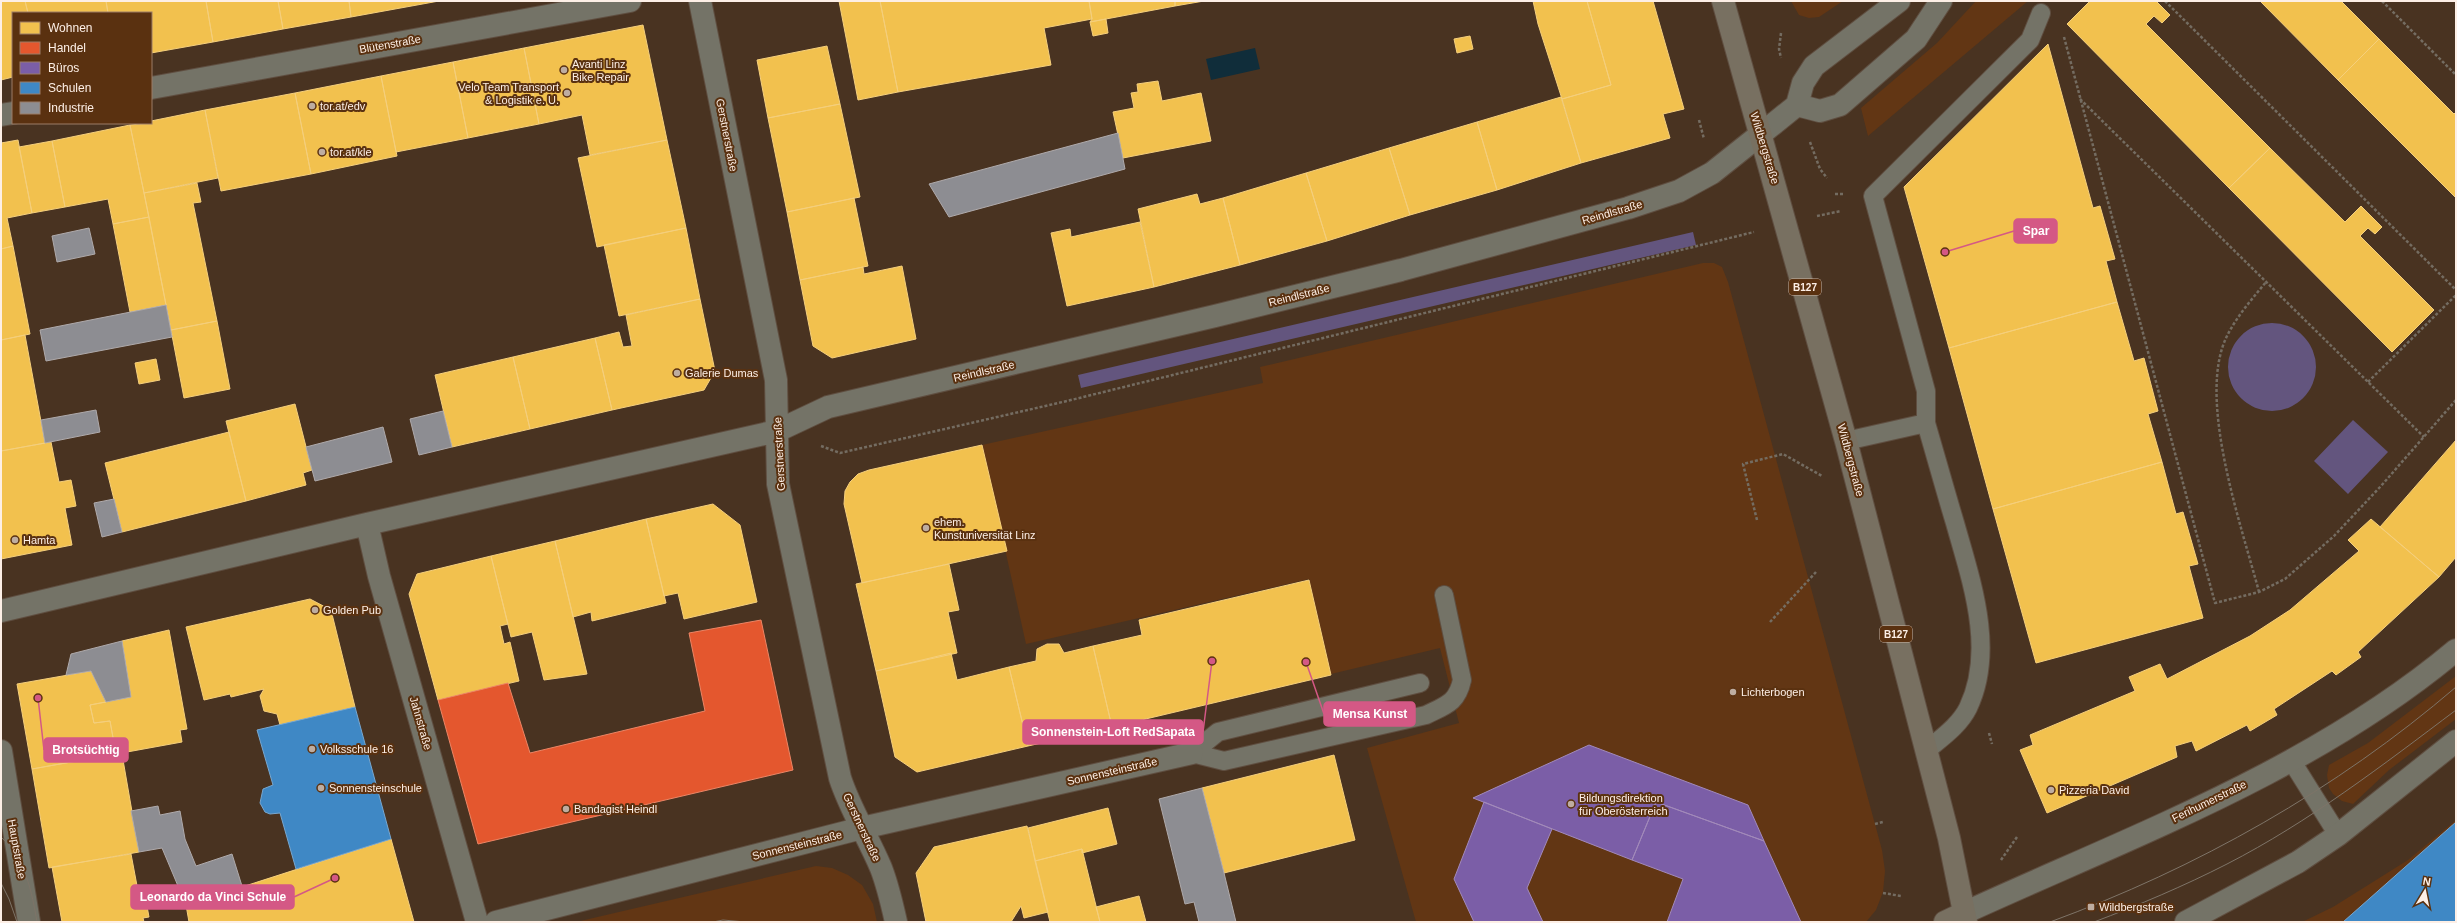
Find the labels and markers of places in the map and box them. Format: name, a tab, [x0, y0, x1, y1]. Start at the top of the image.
place label: Avanti Linz Bike Repair	[572, 58, 629, 83]
marker: Avanti Linz Bike Repair	[559, 65, 569, 75]
place label: Velo Team Transport & Logistik e. U.	[458, 81, 559, 106]
marker: Velo Team Transport & Logistik e. U.	[562, 88, 572, 98]
place label: tor.at/edv	[320, 100, 366, 112]
marker: tor.at/edv	[307, 101, 317, 111]
place label: tor.at/kle	[330, 146, 372, 158]
marker: tor.at/kle	[317, 147, 327, 157]
callout: Spar	[2014, 219, 2057, 243]
place label: Galerie Dumas	[685, 367, 759, 379]
marker: Galerie Dumas	[672, 368, 682, 378]
place label: ehem. Kunstuniversität Linz	[934, 516, 1036, 541]
marker: ehem. Kunstuniversität Linz	[921, 523, 931, 533]
place label: Hamta	[23, 534, 56, 546]
marker: Hamta	[10, 535, 20, 545]
place label: Golden Pub	[323, 604, 381, 616]
marker: Golden Pub	[310, 605, 320, 615]
place label: Lichterbogen	[1741, 686, 1805, 698]
marker: Lichterbogen	[1728, 687, 1738, 697]
callout: Mensa Kunst	[1324, 702, 1415, 726]
callout: Sonnenstein-Loft RedSapata	[1023, 720, 1203, 744]
callout: Brotsüchtig	[44, 738, 128, 762]
place label: Volksschule 16	[320, 743, 393, 755]
marker: Volksschule 16	[307, 744, 317, 754]
place label: Sonnensteinschule	[329, 782, 422, 794]
marker: Sonnensteinschule	[316, 783, 326, 793]
place label: Pizzeria David	[2059, 784, 2129, 796]
marker: Pizzeria David	[2046, 785, 2056, 795]
place label: Bildungsdirektion für Oberösterreich	[1579, 792, 1668, 817]
marker: Bildungsdirektion für Oberösterreich	[1566, 799, 1576, 809]
place label: Bandagist Heindl	[574, 803, 657, 815]
marker: Bandagist Heindl	[561, 804, 571, 814]
callout: Leonardo da Vinci Schule	[131, 885, 294, 909]
place label: Wildbergstraße	[2099, 901, 2174, 913]
marker: Wildbergstraße	[2086, 902, 2096, 912]

